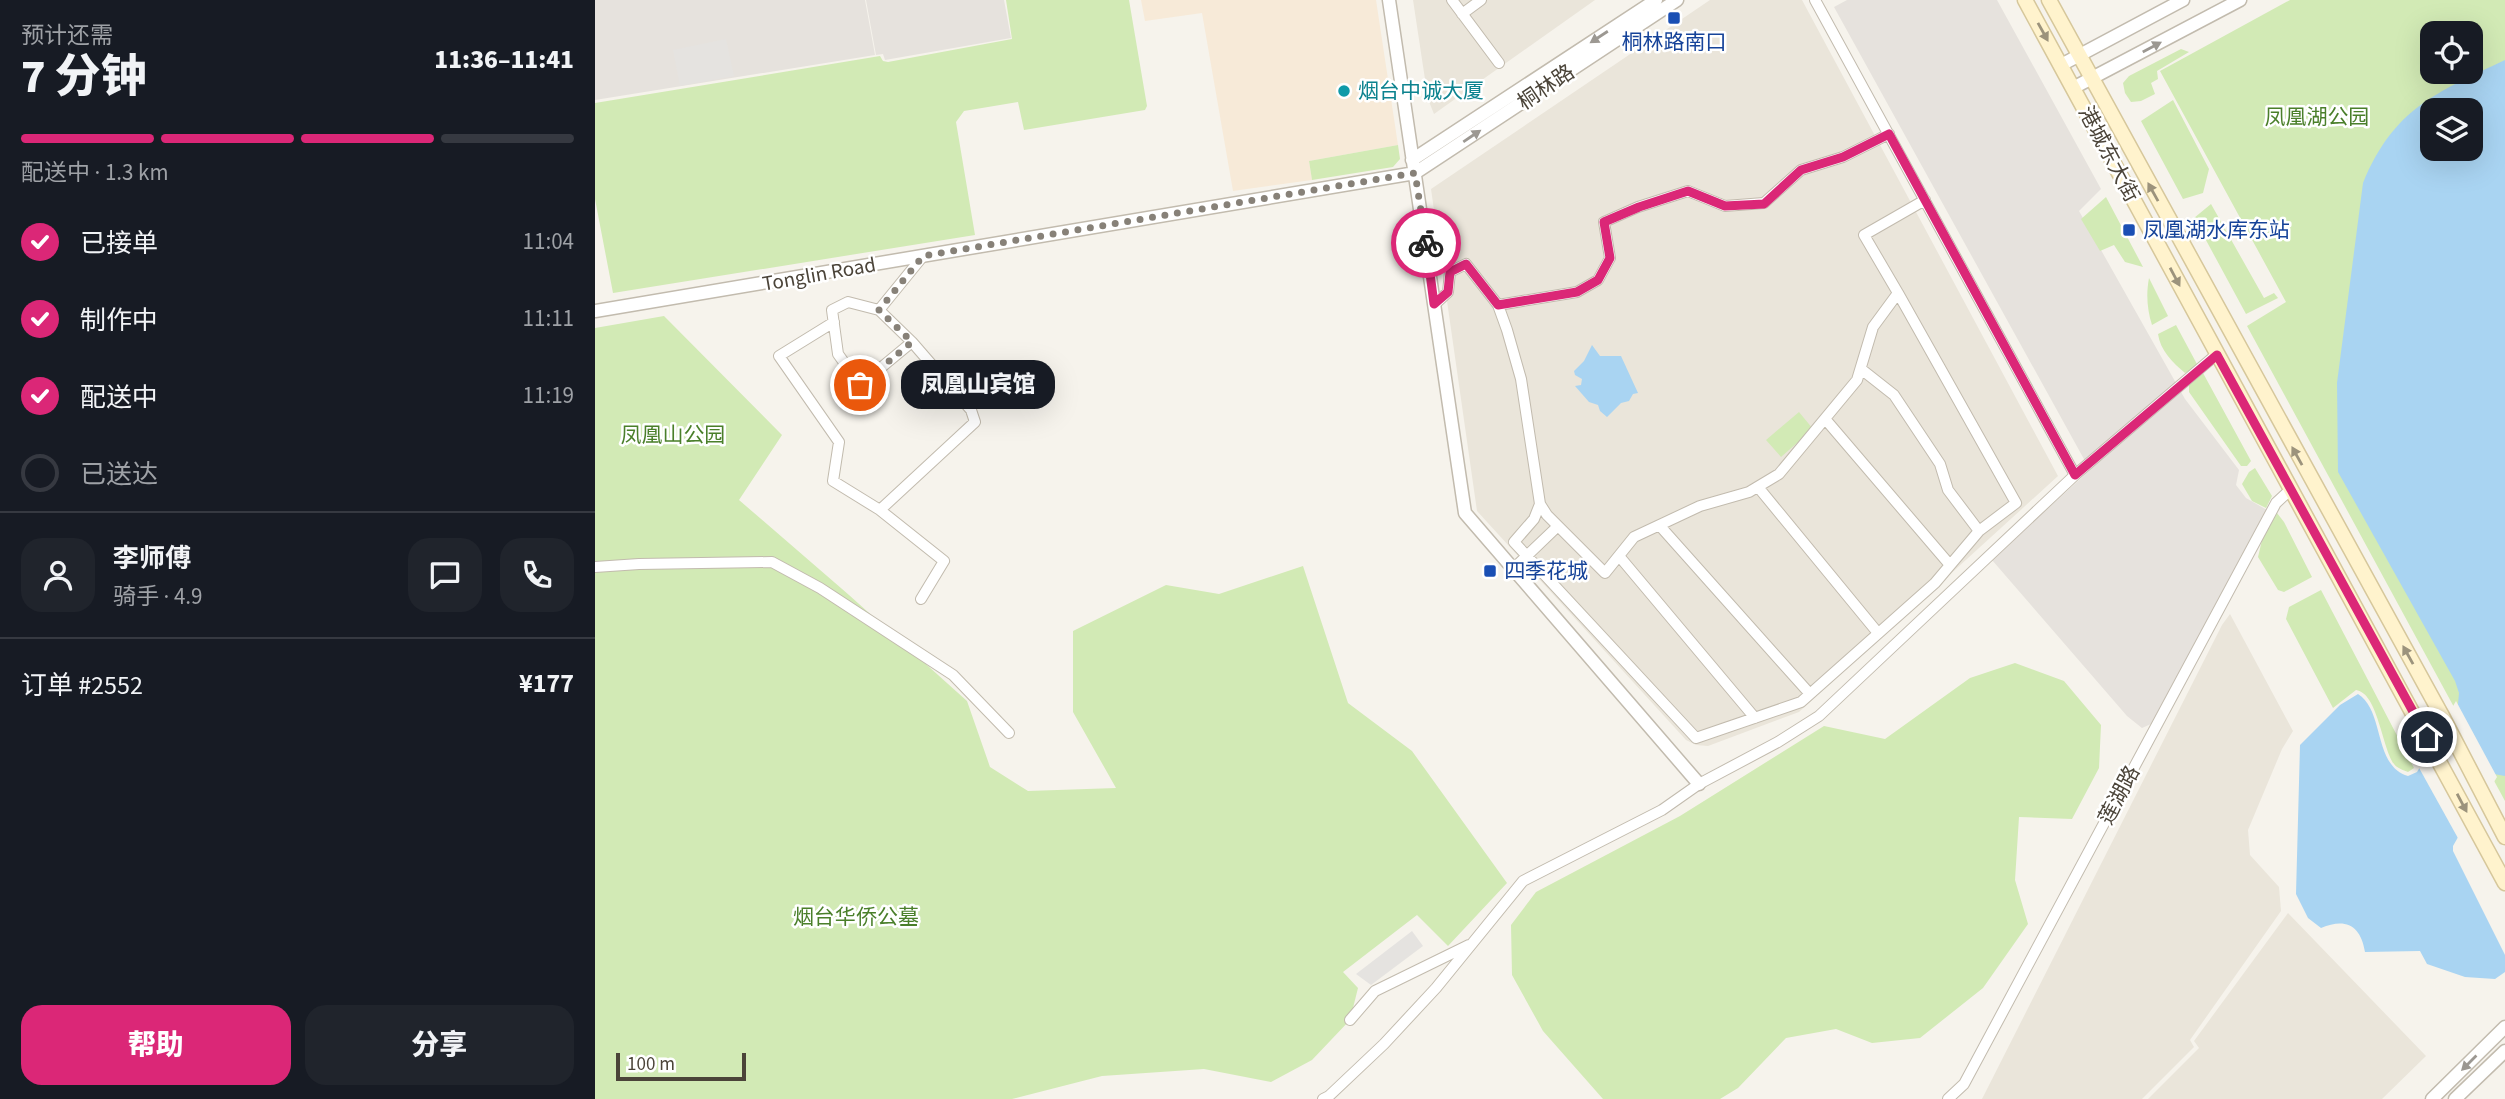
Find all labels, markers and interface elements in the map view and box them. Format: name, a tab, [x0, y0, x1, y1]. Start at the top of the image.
marker: 桐林路南口	[1666, 10, 1682, 26]
text: 预计还需	[21, 19, 113, 52]
map controls	[2420, 21, 2483, 161]
button: locate	[2420, 21, 2483, 84]
one-way arrow	[2037, 23, 2049, 42]
place label: 桐林路南口	[1622, 27, 1727, 57]
one-way arrow	[1589, 31, 1609, 44]
text: 11:36–11:41	[434, 41, 574, 78]
one-way arrow	[2142, 42, 2162, 54]
text: 7 分钟	[21, 45, 147, 110]
street label: 桐林路	[1511, 57, 1581, 117]
place label: 烟台中诚大厦	[1358, 76, 1484, 106]
marker: 烟台中诚大厦	[1336, 83, 1352, 99]
button: layers	[2420, 98, 2483, 161]
street label: 港城东大街	[2071, 101, 2147, 207]
park label: 凤凰湖公园	[2265, 102, 2370, 132]
one-way arrow	[1463, 129, 1482, 142]
text: 配送中 · 1.3 km	[21, 156, 169, 189]
one-way arrow	[2147, 182, 2159, 201]
courier	[1391, 208, 1461, 278]
place label: 凤凰湖水库东站	[2143, 215, 2290, 245]
marker: 凤凰湖水库东站	[2121, 222, 2137, 238]
icon: check	[21, 223, 59, 261]
icon: bike	[1407, 224, 1445, 262]
text: 已接单	[80, 225, 158, 262]
text: 11:04	[523, 225, 574, 258]
street label: Tonglin Road	[760, 249, 878, 299]
one-way arrow	[2169, 267, 2181, 287]
icon: check	[21, 300, 59, 338]
text: 制作中	[80, 302, 158, 339]
text: 11:11	[523, 302, 574, 335]
pin	[830, 355, 890, 415]
callout: 凤凰山宾馆	[902, 360, 1056, 410]
icon: bag	[841, 366, 879, 404]
text: 凤凰山宾馆	[921, 368, 1036, 401]
icon: check	[21, 377, 59, 415]
text: 配送中	[80, 379, 158, 416]
text: 11:19	[523, 379, 574, 412]
park label: 凤凰山公园	[621, 420, 726, 450]
one-way arrow	[2291, 446, 2303, 466]
text: 已送达	[80, 456, 158, 493]
button: person	[21, 538, 95, 612]
button: chat	[408, 538, 482, 612]
button: phone	[500, 538, 574, 612]
text: 李师傅	[113, 540, 191, 577]
place label: 四季花城	[1504, 556, 1588, 586]
marker: 四季花城	[1482, 563, 1498, 579]
text: 骑手 · 4.9	[113, 580, 203, 613]
one-way arrow	[2402, 645, 2413, 665]
text: ¥177	[519, 665, 574, 702]
text: 订单 #2552	[21, 667, 143, 704]
pin	[2397, 707, 2457, 767]
icon: home	[2408, 718, 2446, 756]
street label: 莲湖路	[2091, 760, 2147, 830]
one-way arrow	[2456, 793, 2468, 812]
park label: 烟台华侨公墓	[793, 902, 919, 932]
button: 帮助	[21, 1005, 291, 1085]
button: 分享	[305, 1005, 574, 1085]
scale bar	[616, 1050, 745, 1082]
text: 100 m	[627, 1051, 675, 1078]
one-way arrow	[2461, 1054, 2477, 1071]

